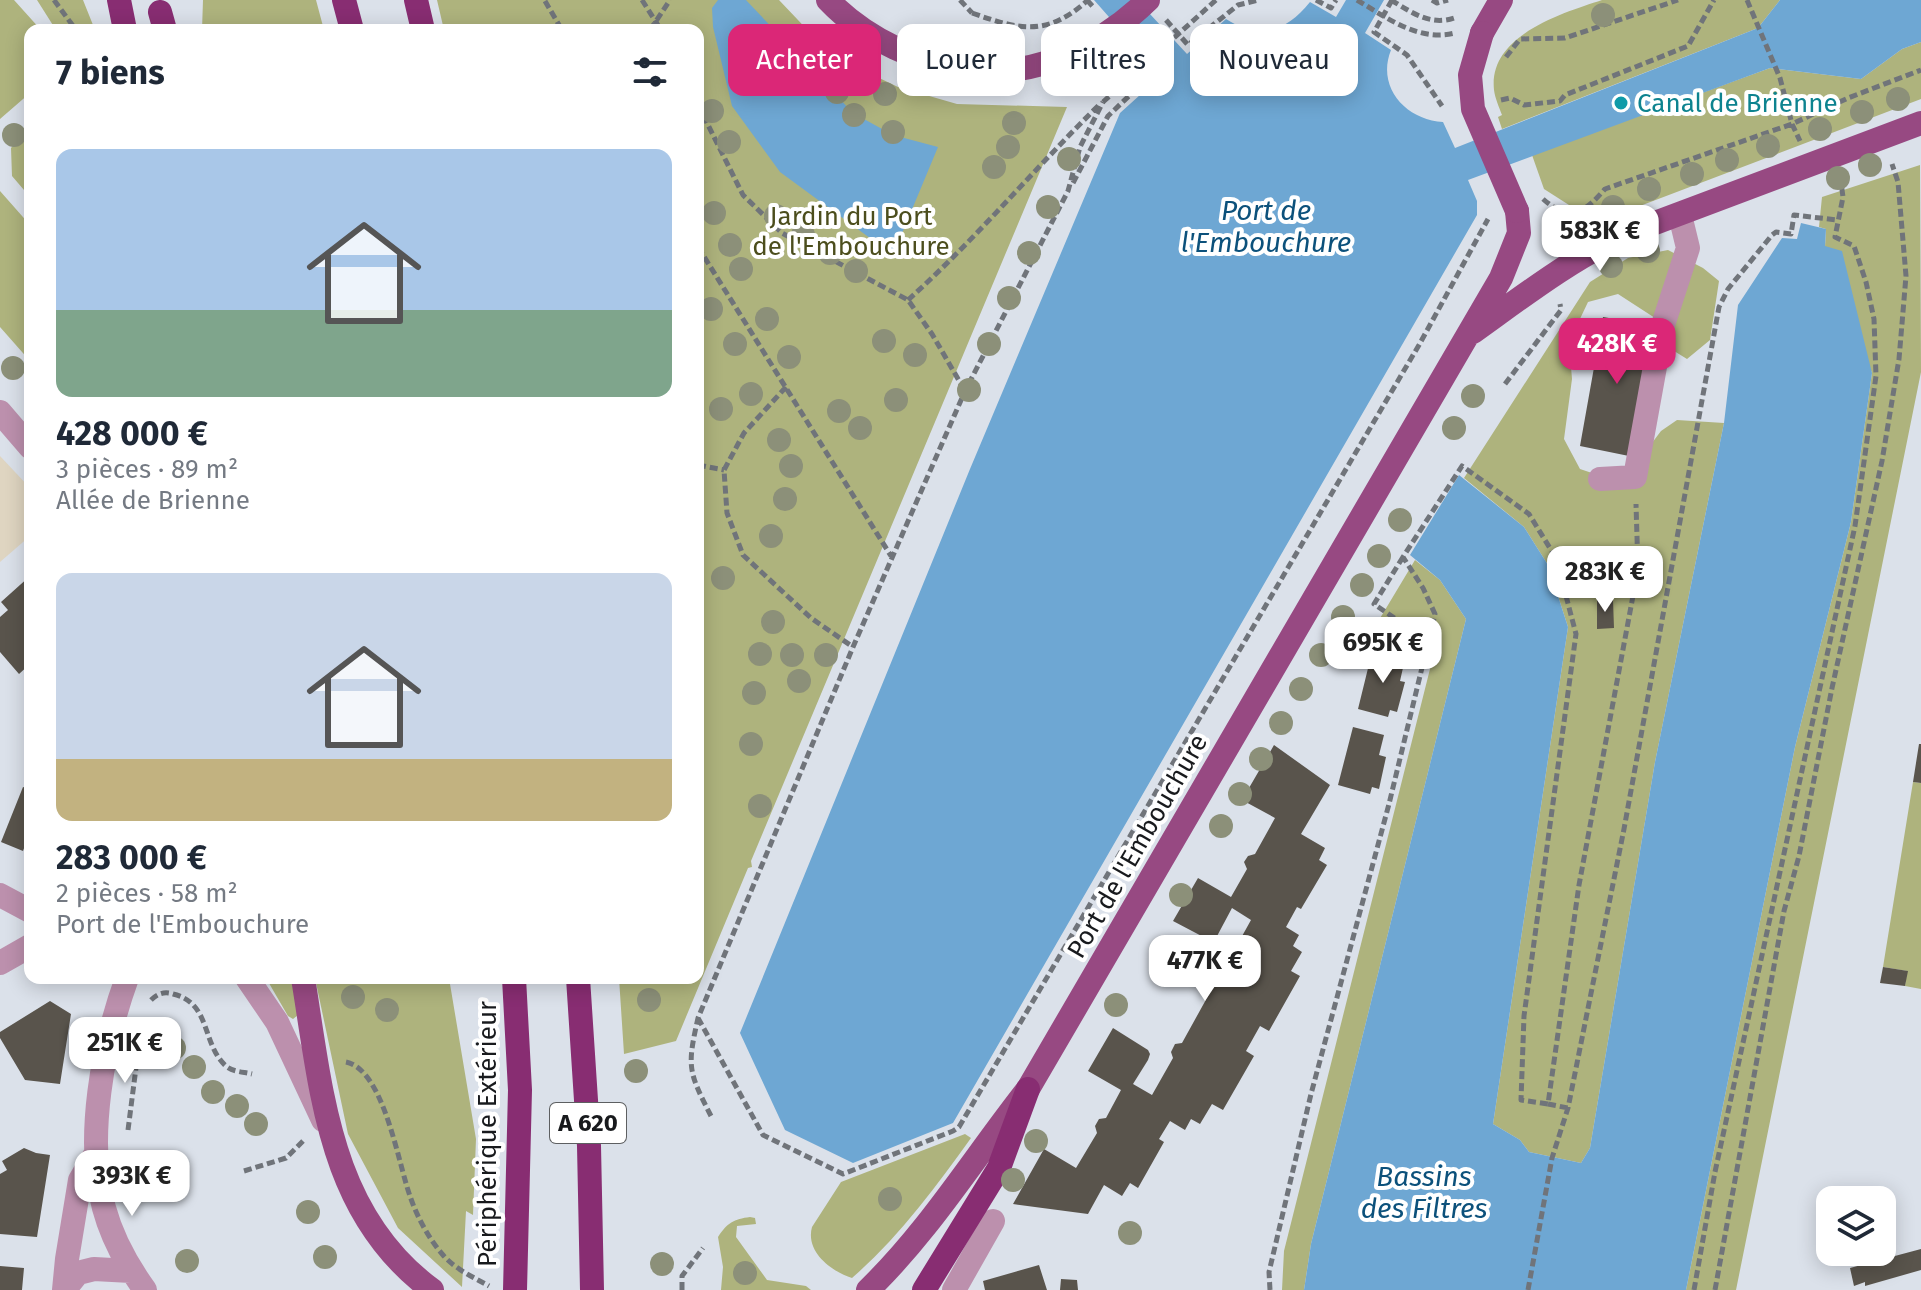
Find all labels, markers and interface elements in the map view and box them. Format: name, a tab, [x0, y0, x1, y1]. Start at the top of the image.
chip: Acheter	[728, 24, 881, 96]
chip: Louer	[897, 24, 1025, 96]
chip: Filtres	[1041, 24, 1174, 96]
chip: Nouveau	[1190, 24, 1358, 96]
icon: filters	[628, 50, 672, 94]
text: 7 biens	[56, 52, 165, 93]
place label: Canal de Brienne	[1637, 88, 1838, 119]
marker: Canal de Brienne	[1612, 94, 1630, 112]
water label: Port de l'Embouchure	[1181, 194, 1351, 259]
icon: home	[292, 201, 436, 345]
park label: Jardin du Port de l'Embouchure	[752, 201, 950, 262]
pin: 583K €	[1535, 205, 1665, 273]
text: 583K €	[1560, 215, 1640, 246]
pin: 428K €	[1552, 318, 1682, 386]
text: 428K €	[1577, 328, 1657, 359]
text: 428 000 €	[56, 413, 208, 454]
text: 3 pièces · 89 m²	[56, 454, 238, 485]
text: Allée de Brienne	[56, 485, 250, 516]
pin: 283K €	[1540, 546, 1670, 614]
text: 283K €	[1565, 556, 1645, 587]
pin: 695K €	[1318, 617, 1448, 685]
icon: home	[292, 625, 436, 769]
text: 695K €	[1343, 627, 1423, 658]
street label: Port de l'Embouchure	[1061, 729, 1214, 964]
text: 283 000 €	[56, 837, 207, 878]
text: 2 pièces · 58 m²	[56, 878, 238, 909]
text: Port de l'Embouchure	[56, 909, 309, 940]
pin: 477K €	[1140, 935, 1270, 1003]
text: 477K €	[1167, 945, 1243, 976]
street label: Périphérique Extérieur	[472, 1001, 503, 1267]
pin: 251K €	[60, 1017, 190, 1085]
text: 251K €	[87, 1027, 163, 1058]
road number: A 620	[550, 1103, 626, 1143]
pin: 393K €	[67, 1150, 197, 1218]
text: 393K €	[93, 1160, 171, 1191]
water label: Bassins des Filtres	[1361, 1160, 1487, 1225]
map controls	[1816, 1186, 1896, 1266]
button: layers	[1816, 1186, 1896, 1266]

